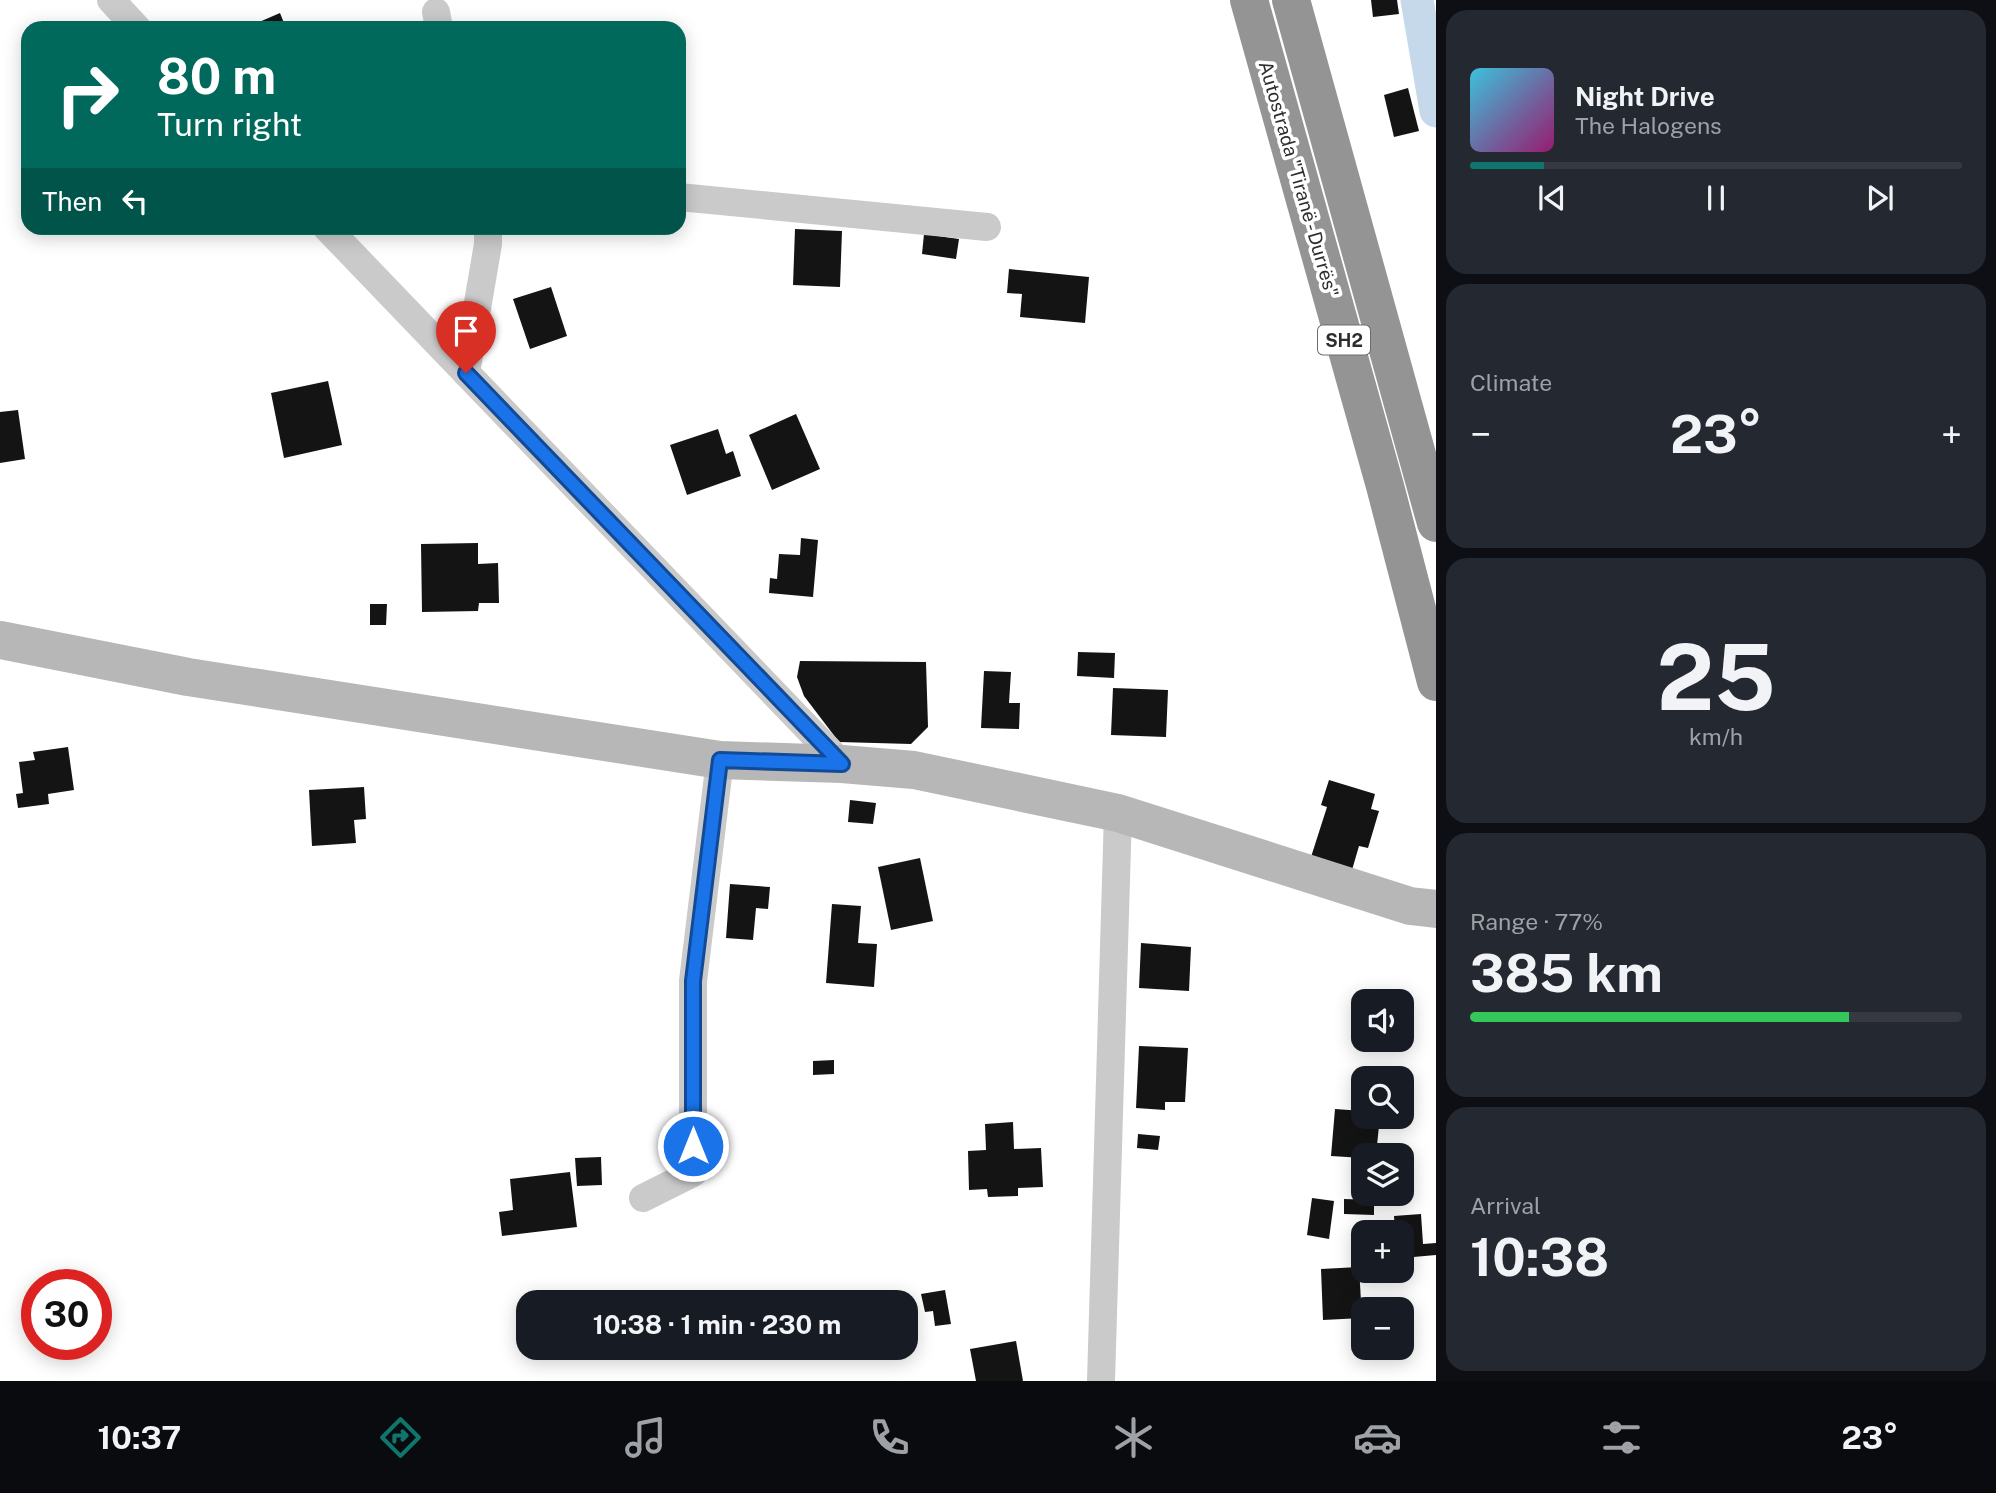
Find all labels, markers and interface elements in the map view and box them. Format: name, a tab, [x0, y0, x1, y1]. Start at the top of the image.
text: 80 m	[157, 47, 276, 105]
icon: right	[42, 49, 133, 140]
street label: Autostrada "Tiranë - Durrës"	[1255, 58, 1343, 300]
text: Night Drive	[1575, 81, 1715, 112]
text: Turn right	[157, 106, 302, 143]
text: The Halogens	[1575, 112, 1722, 139]
icon: previous	[1533, 179, 1571, 217]
icon: pause	[1697, 179, 1735, 217]
icon: next	[1861, 179, 1899, 217]
icon: left	[116, 182, 154, 220]
text: Then	[42, 186, 102, 217]
pin	[436, 301, 496, 373]
icon: arrive	[447, 312, 485, 350]
road number: SH2	[1318, 326, 1370, 354]
text: Climate	[1470, 369, 1552, 396]
text: 23°	[1670, 404, 1762, 465]
text: −	[1470, 412, 1491, 457]
text: +	[1941, 412, 1962, 457]
text: 25	[1656, 624, 1776, 730]
text: km/h	[1689, 723, 1743, 750]
text: Range · 77%	[1470, 908, 1603, 935]
text: 385 km	[1470, 943, 1663, 1004]
map controls	[1351, 989, 1414, 1360]
button: sound	[1351, 989, 1414, 1052]
button: search	[1351, 1066, 1414, 1129]
position arrow	[656, 1109, 730, 1183]
button: layers	[1351, 1143, 1414, 1206]
text: Arrival	[1470, 1192, 1541, 1219]
button: +	[1351, 1220, 1414, 1283]
text: 10:38	[1470, 1227, 1609, 1288]
speed limit sign: 30	[21, 1269, 112, 1360]
button: −	[1351, 1297, 1414, 1360]
text: 10:38 · 1 min · 230 m	[593, 1309, 841, 1340]
icon: directions	[376, 1413, 425, 1462]
icon: music	[621, 1413, 670, 1462]
icon: phone	[865, 1413, 914, 1462]
icon: climate	[1109, 1413, 1158, 1462]
icon: car	[1353, 1413, 1402, 1462]
icon: filters	[1597, 1413, 1646, 1462]
text: 10:37	[98, 1419, 181, 1456]
text: 23°	[1842, 1419, 1898, 1456]

